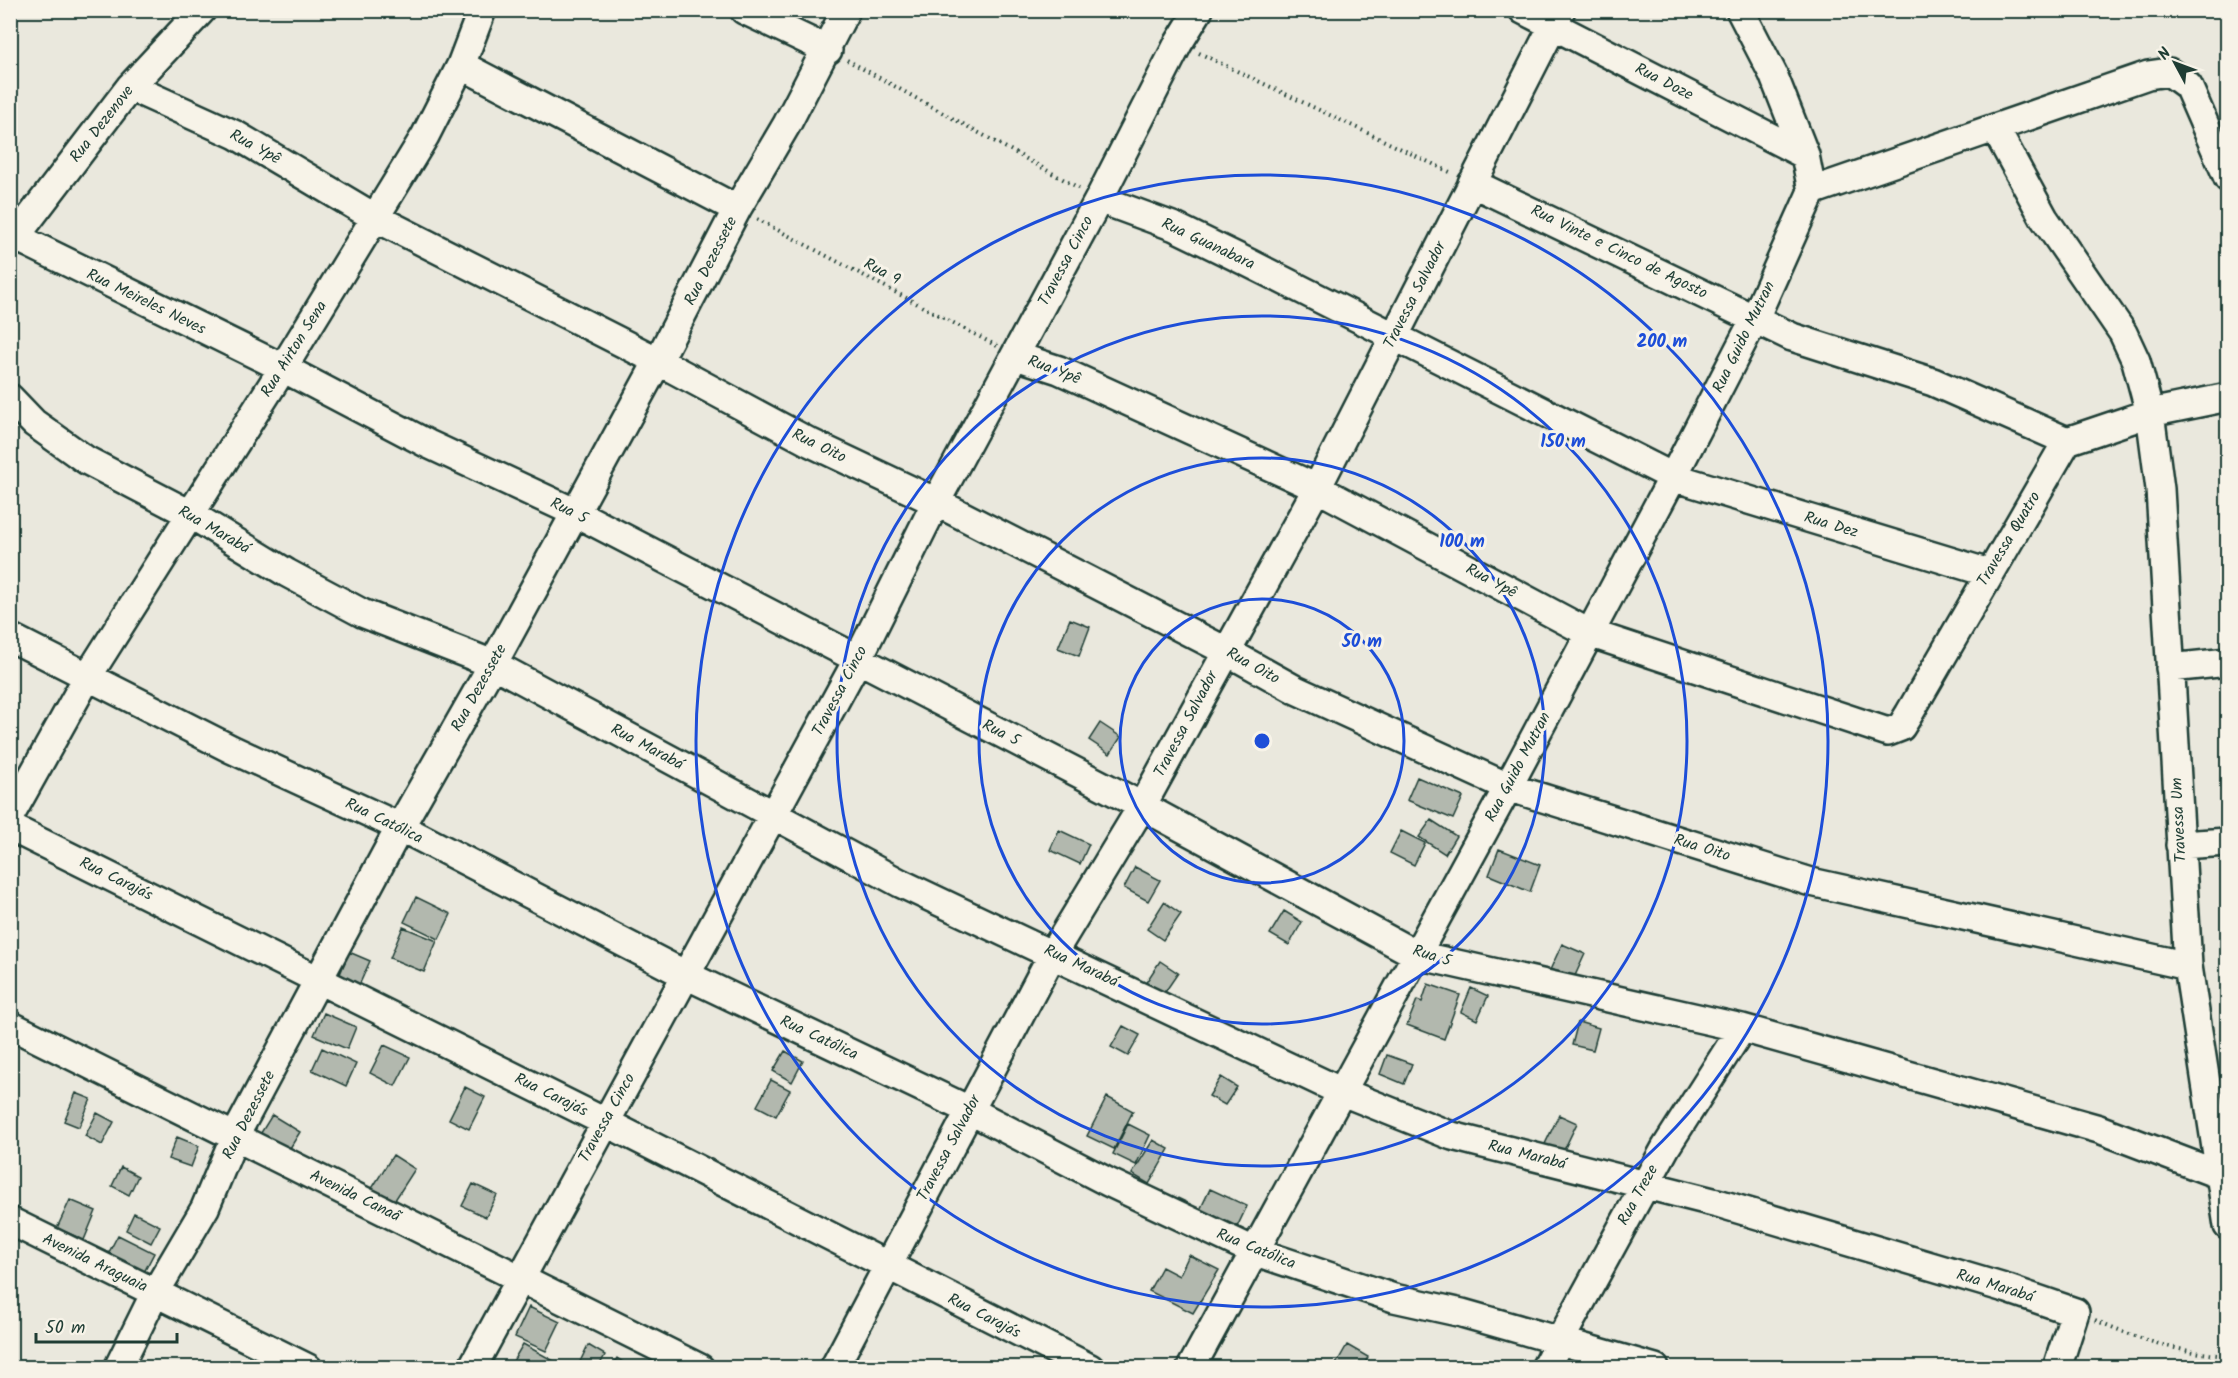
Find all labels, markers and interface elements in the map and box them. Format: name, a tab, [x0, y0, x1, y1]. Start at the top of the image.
north arrow	[2145, 33, 2205, 93]
text: N	[2152, 42, 2178, 66]
street label: Rua Doze	[1630, 57, 1698, 107]
street label: Rua Dezenove	[64, 80, 140, 168]
street label: Rua Ypê	[225, 123, 286, 172]
street label: Rua Vinte e Cinco de Agosto	[1526, 198, 1712, 306]
street label: Travessa Cinco	[1032, 211, 1100, 311]
street label: Rua Guanabara	[1157, 211, 1259, 277]
street label: Rua Dezessete	[678, 212, 744, 310]
street label: Travessa Salvador	[1377, 235, 1454, 353]
street label: Rua 9	[859, 252, 905, 292]
street label: Rua Meireles Neves	[82, 262, 210, 342]
street label: Rua Guido Mutran	[1706, 277, 1782, 397]
street label: Rua Airton Sena	[254, 296, 334, 402]
text: 200 m	[1637, 328, 1688, 357]
street label: Rua Ypê	[1024, 349, 1085, 392]
street label: Rua Oito	[787, 422, 851, 470]
text: 150 m	[1540, 428, 1586, 457]
street label: Travessa Quatro	[1971, 487, 2047, 591]
street label: Rua 5	[546, 491, 594, 532]
street label: Rua Marabá	[173, 499, 256, 562]
street label: Rua Dez	[1801, 505, 1861, 545]
text: 100 m	[1439, 528, 1485, 557]
street label: Rua Ypê	[1461, 557, 1522, 605]
text: 50 m	[1341, 628, 1382, 657]
street label: Rua Dezessete	[445, 640, 513, 736]
street label: Travessa Cinco	[806, 641, 874, 741]
street label: Rua Oito	[1222, 641, 1284, 691]
street label: Travessa Salvador	[1147, 665, 1225, 782]
street label: Rua Guido Mutran	[1478, 707, 1558, 827]
street label: Rua 5	[978, 713, 1026, 754]
street label: Rua Marabá	[606, 717, 689, 777]
centre of rings	[1252, 731, 1272, 751]
street label: Travessa Um	[2164, 777, 2194, 863]
street label: Rua Católica	[341, 791, 427, 851]
street label: Rua Oito	[1671, 828, 1733, 868]
street label: Rua Carajás	[75, 850, 157, 908]
street label: Rua Marabá	[1040, 938, 1124, 995]
street label: Rua 5	[1409, 938, 1456, 974]
street label: Rua Católica	[776, 1009, 862, 1067]
street label: Rua Dezessete	[216, 1066, 282, 1164]
street label: Rua Carajás	[510, 1066, 592, 1124]
street label: Travessa Cinco	[572, 1069, 642, 1167]
street label: Travessa Salvador	[910, 1089, 988, 1206]
street label: Rua Marabá	[1485, 1133, 1570, 1177]
street label: Rua Treze	[1611, 1160, 1665, 1230]
street label: Avenida Canaã	[305, 1163, 406, 1229]
street label: Rua Católica	[1212, 1222, 1300, 1276]
street label: Avenida Araguaia	[38, 1227, 152, 1299]
street label: Rua Marabá	[1953, 1262, 2038, 1310]
street label: Rua Carajás	[943, 1287, 1025, 1345]
scale bar	[36, 1306, 177, 1344]
text: 50 m	[45, 1314, 85, 1343]

